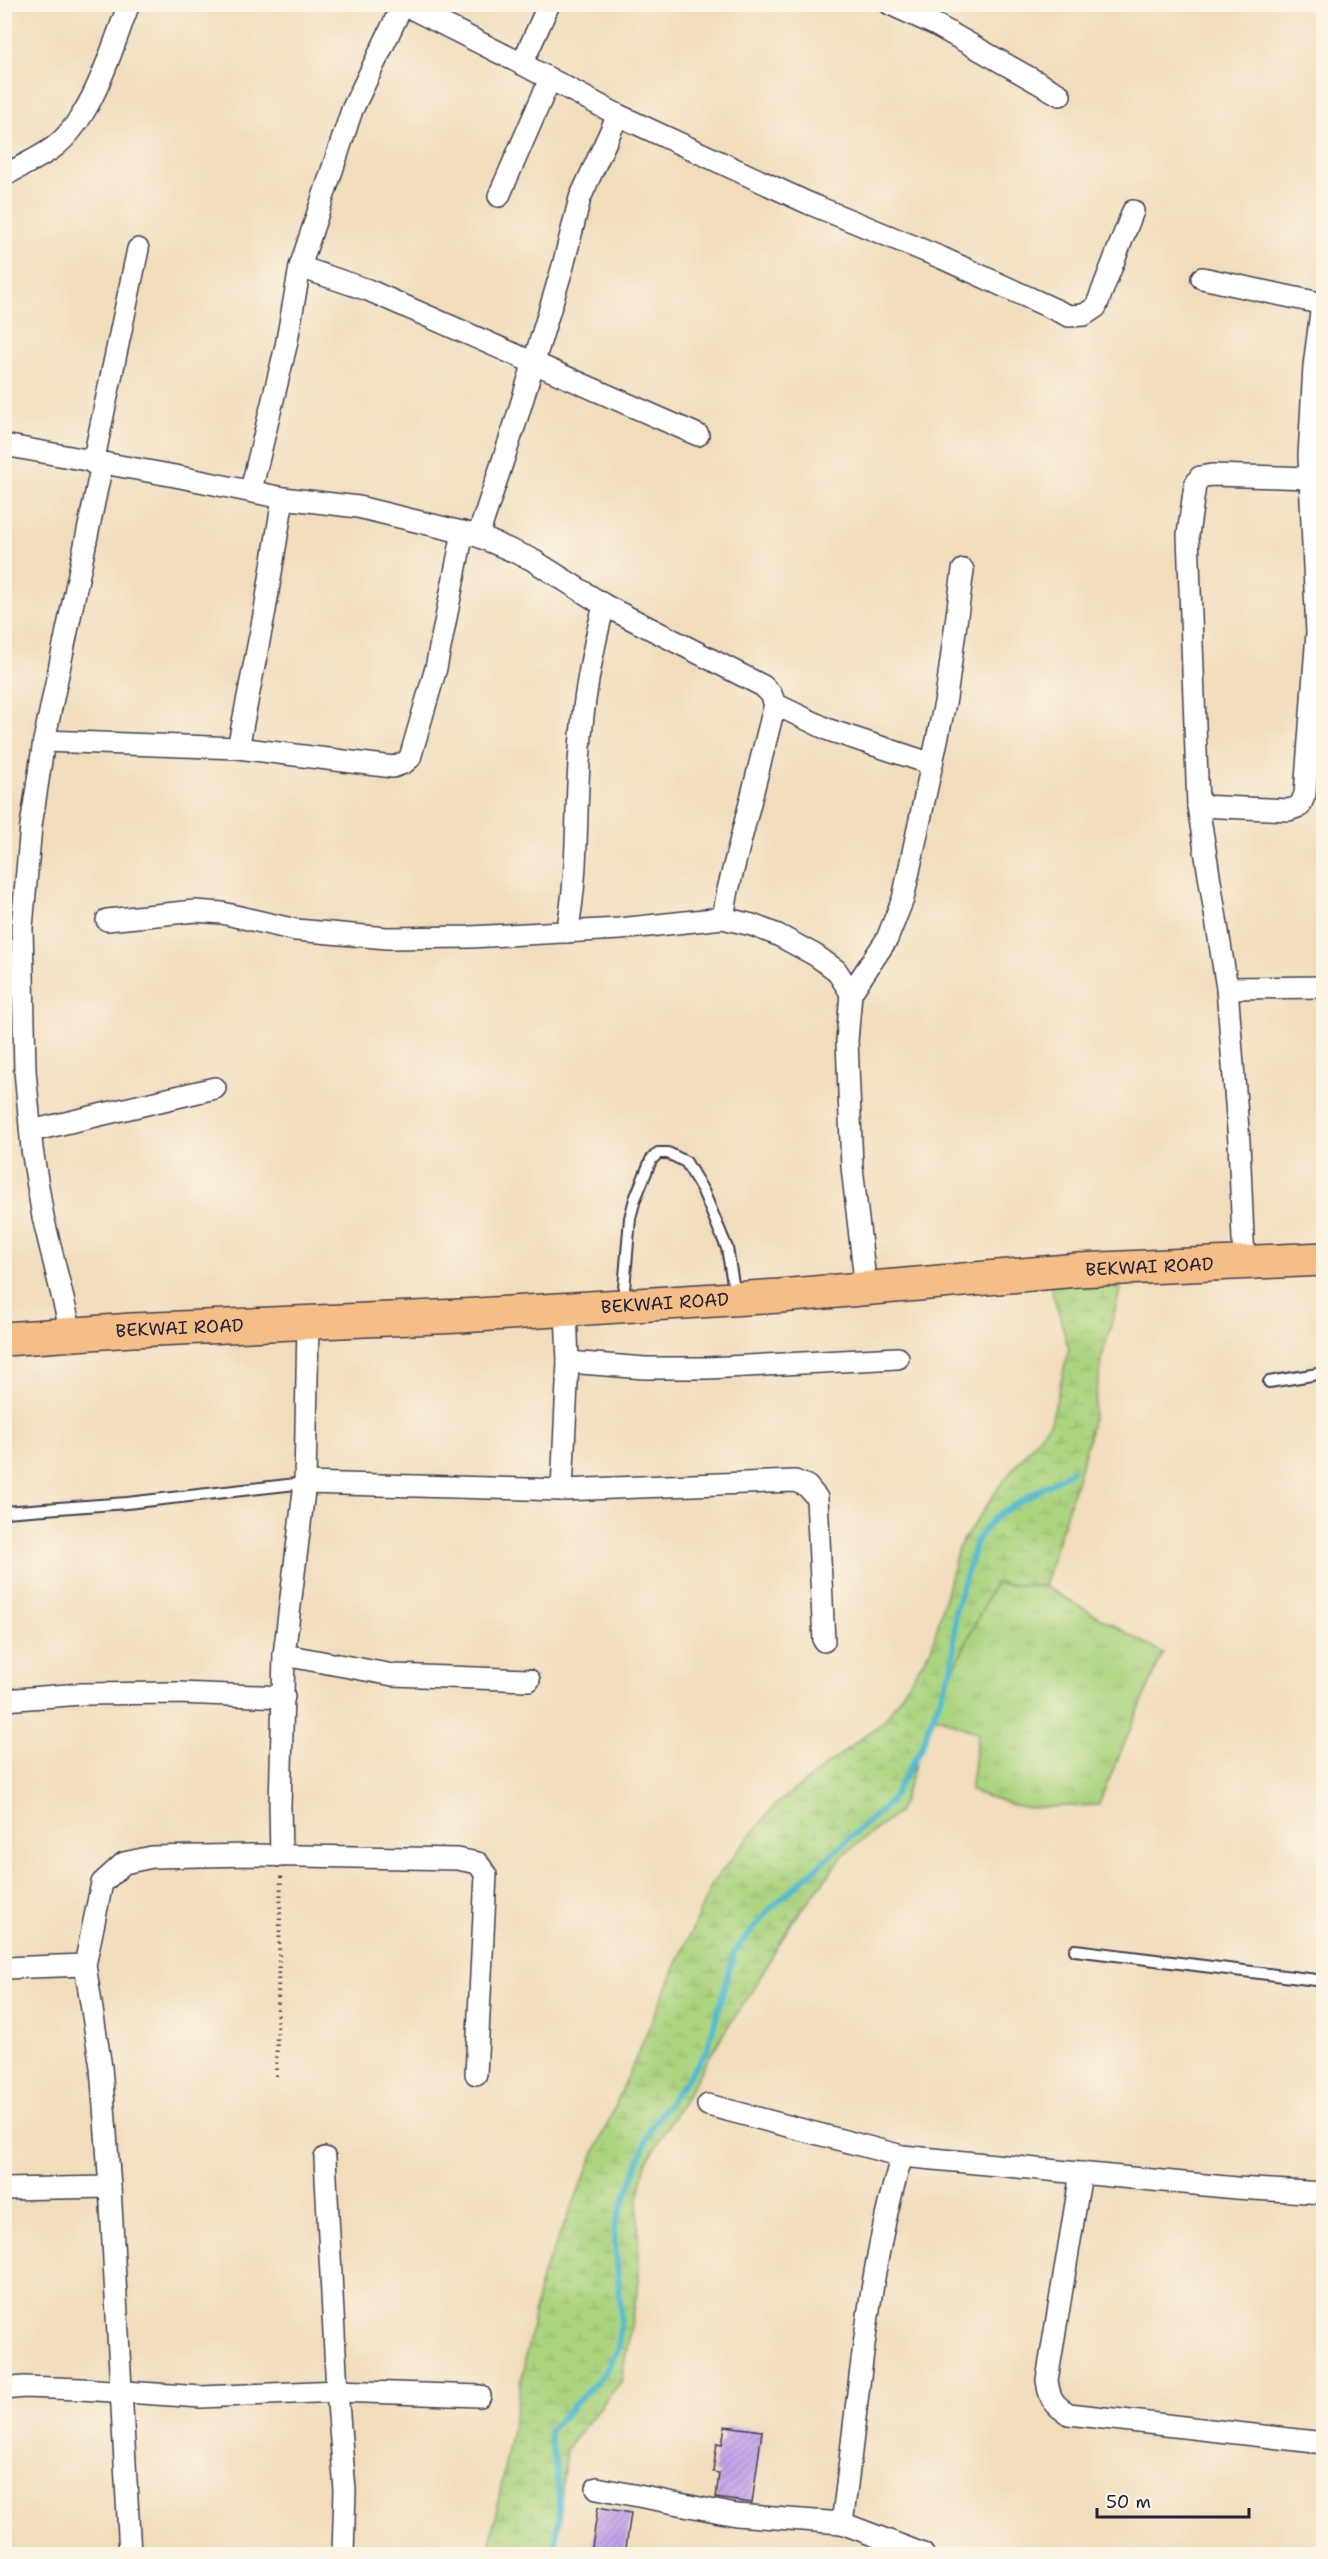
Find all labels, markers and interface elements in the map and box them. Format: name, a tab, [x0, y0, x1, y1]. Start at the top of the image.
street label: BEKWAI ROAD	[1085, 1252, 1214, 1282]
street label: BEKWAI ROAD	[600, 1287, 730, 1319]
street label: BEKWAI ROAD	[115, 1313, 244, 1343]
scale bar	[1097, 2481, 1248, 2519]
text: 50 m	[1106, 2490, 1151, 2514]

